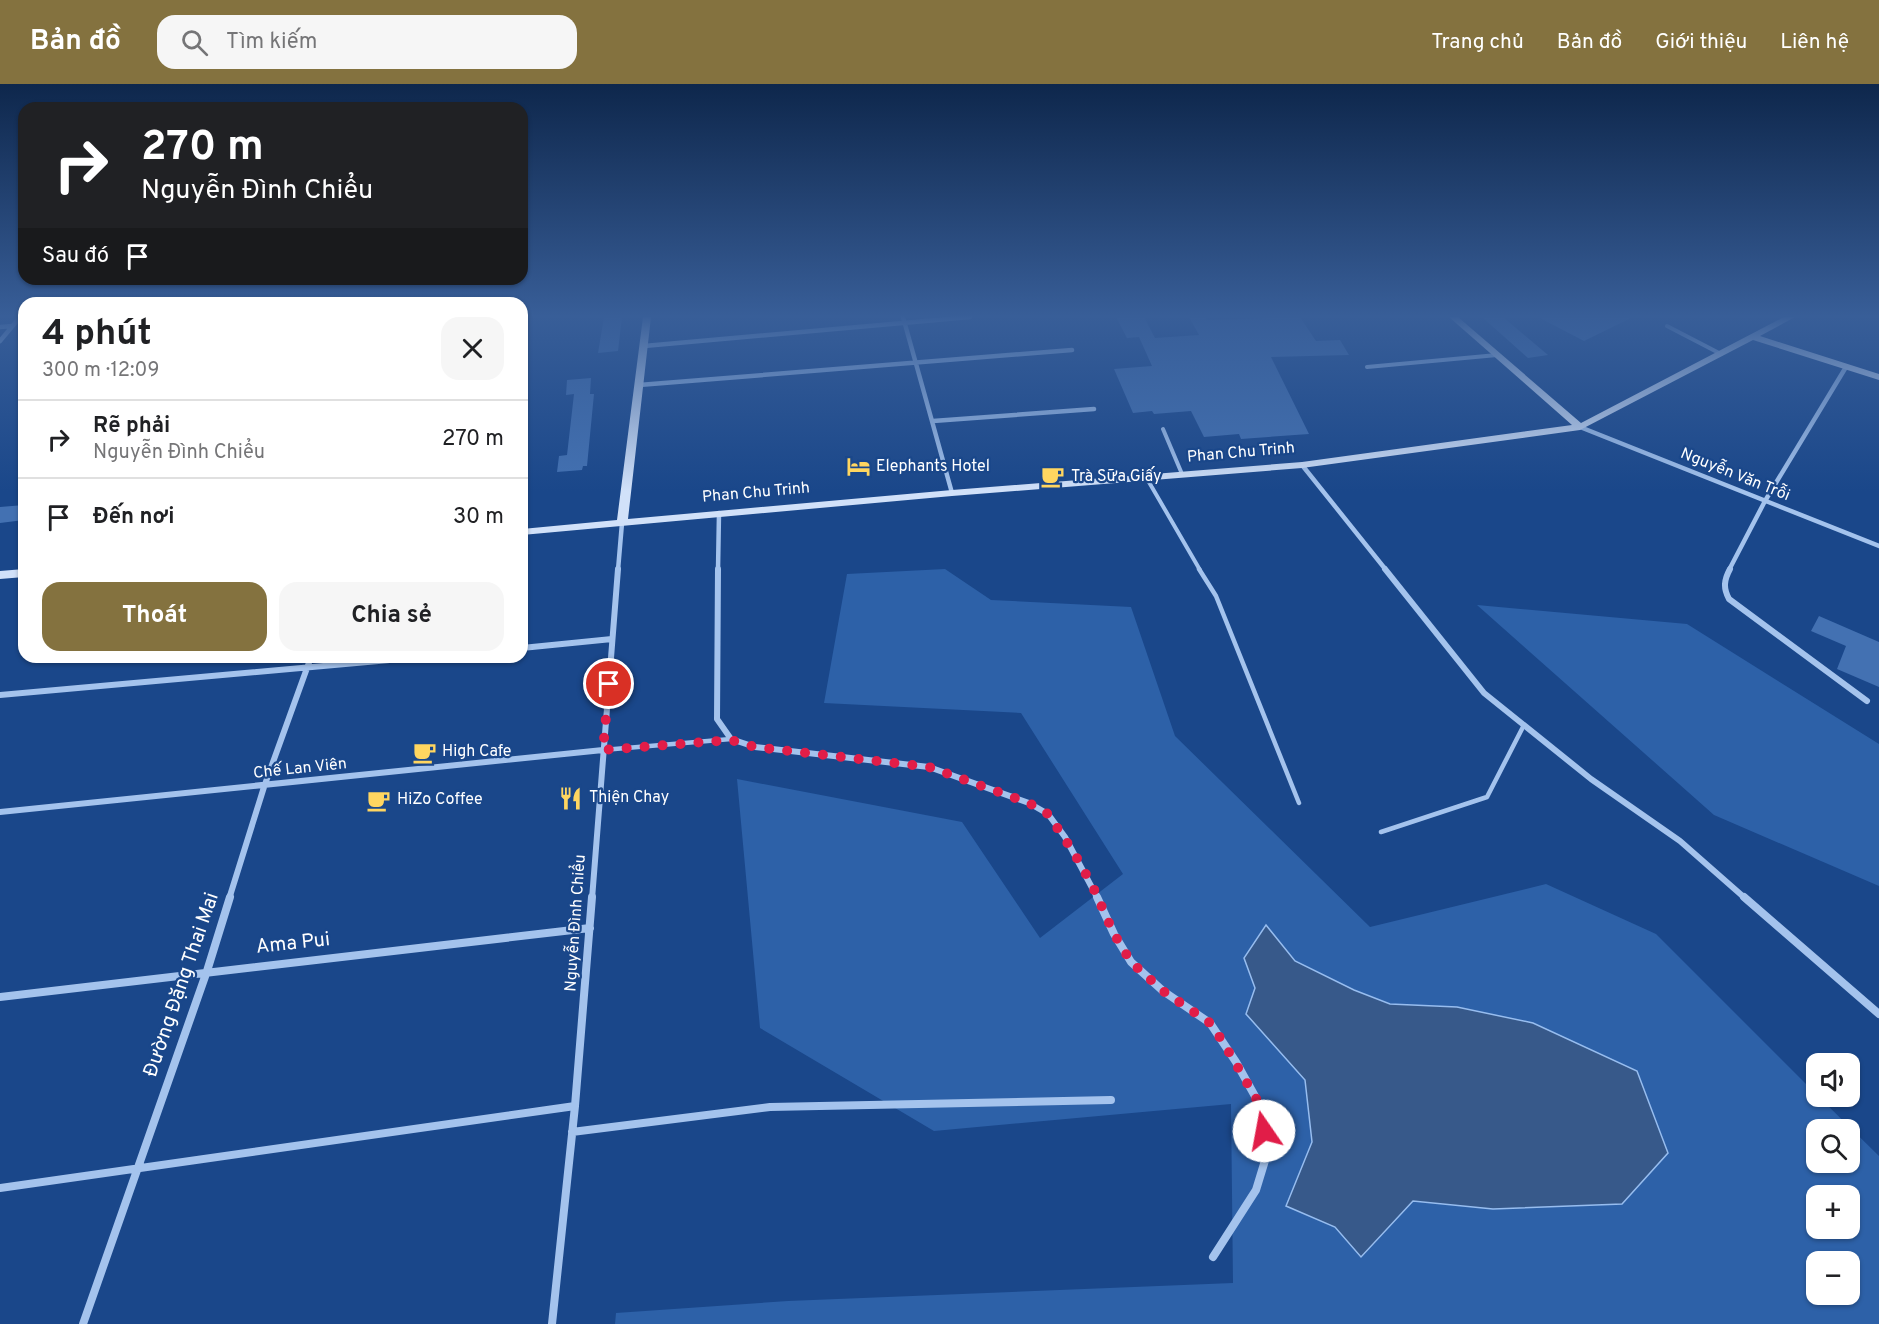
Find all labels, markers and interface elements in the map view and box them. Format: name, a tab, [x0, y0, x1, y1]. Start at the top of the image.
search box	[157, 15, 577, 69]
text: Bản đồ	[30, 24, 121, 60]
icon: search	[178, 26, 211, 59]
text: Tìm kiếm	[226, 29, 317, 56]
text: Trang chủ	[1431, 29, 1524, 56]
text: Bản đồ	[1557, 29, 1622, 56]
text: Giới thiệu	[1655, 29, 1747, 56]
text: Liên hệ	[1780, 29, 1849, 56]
text: 270 m	[141, 122, 264, 175]
icon: right	[42, 126, 120, 204]
text: Nguyễn Đình Chiểu	[141, 174, 373, 208]
icon: arrive	[121, 240, 154, 273]
text: Sau đó	[42, 243, 109, 270]
text: 4 phút	[42, 312, 152, 358]
button: close	[441, 317, 504, 380]
text: 300 m · 12:09	[42, 358, 159, 384]
text: Rẽ phải	[93, 413, 170, 440]
icon: right	[42, 423, 75, 456]
text: 270 m	[442, 426, 504, 453]
street label: Phan Chu Trinh	[1186, 438, 1296, 468]
text: Nguyễn Đình Chiểu	[93, 440, 265, 466]
street label: Nguyễn Văn Trỗi	[1677, 442, 1793, 506]
hotel icon: Elephants Hotel	[845, 454, 871, 480]
place label: Elephants Hotel	[876, 457, 990, 477]
cafe icon: Trà Sữa Giấy	[1040, 464, 1066, 490]
place label: Trà Sữa Giấy	[1071, 466, 1161, 487]
street label: Phan Chu Trinh	[701, 478, 811, 508]
icon: arrive	[42, 501, 75, 534]
text: Đến nơi	[93, 504, 174, 531]
text: 30 m	[453, 504, 504, 531]
button: Thoát	[42, 582, 267, 651]
button: Chia sẻ	[279, 582, 504, 651]
pin	[583, 658, 634, 709]
icon: arrive	[592, 667, 625, 700]
cafe icon: High Cafe	[411, 739, 437, 765]
place label: High Cafe	[442, 742, 511, 762]
street label: Chế Lan Viên	[252, 753, 348, 784]
restaurant icon: Thiện Chay	[558, 785, 584, 811]
cafe icon: HiZo Coffee	[366, 787, 392, 813]
place label: Thiện Chay	[589, 788, 669, 808]
place label: HiZo Coffee	[397, 790, 483, 810]
street label: Nguyễn Đình Chiểu	[558, 853, 591, 992]
street label: Đường Đặng Thai Mai	[138, 889, 226, 1081]
street label: Ama Pui	[255, 927, 331, 961]
map controls	[1806, 1053, 1860, 1305]
button: sound	[1806, 1053, 1860, 1107]
position arrow	[1232, 1099, 1296, 1163]
button: search	[1806, 1119, 1860, 1173]
button: +	[1806, 1185, 1860, 1239]
button: −	[1806, 1251, 1860, 1305]

